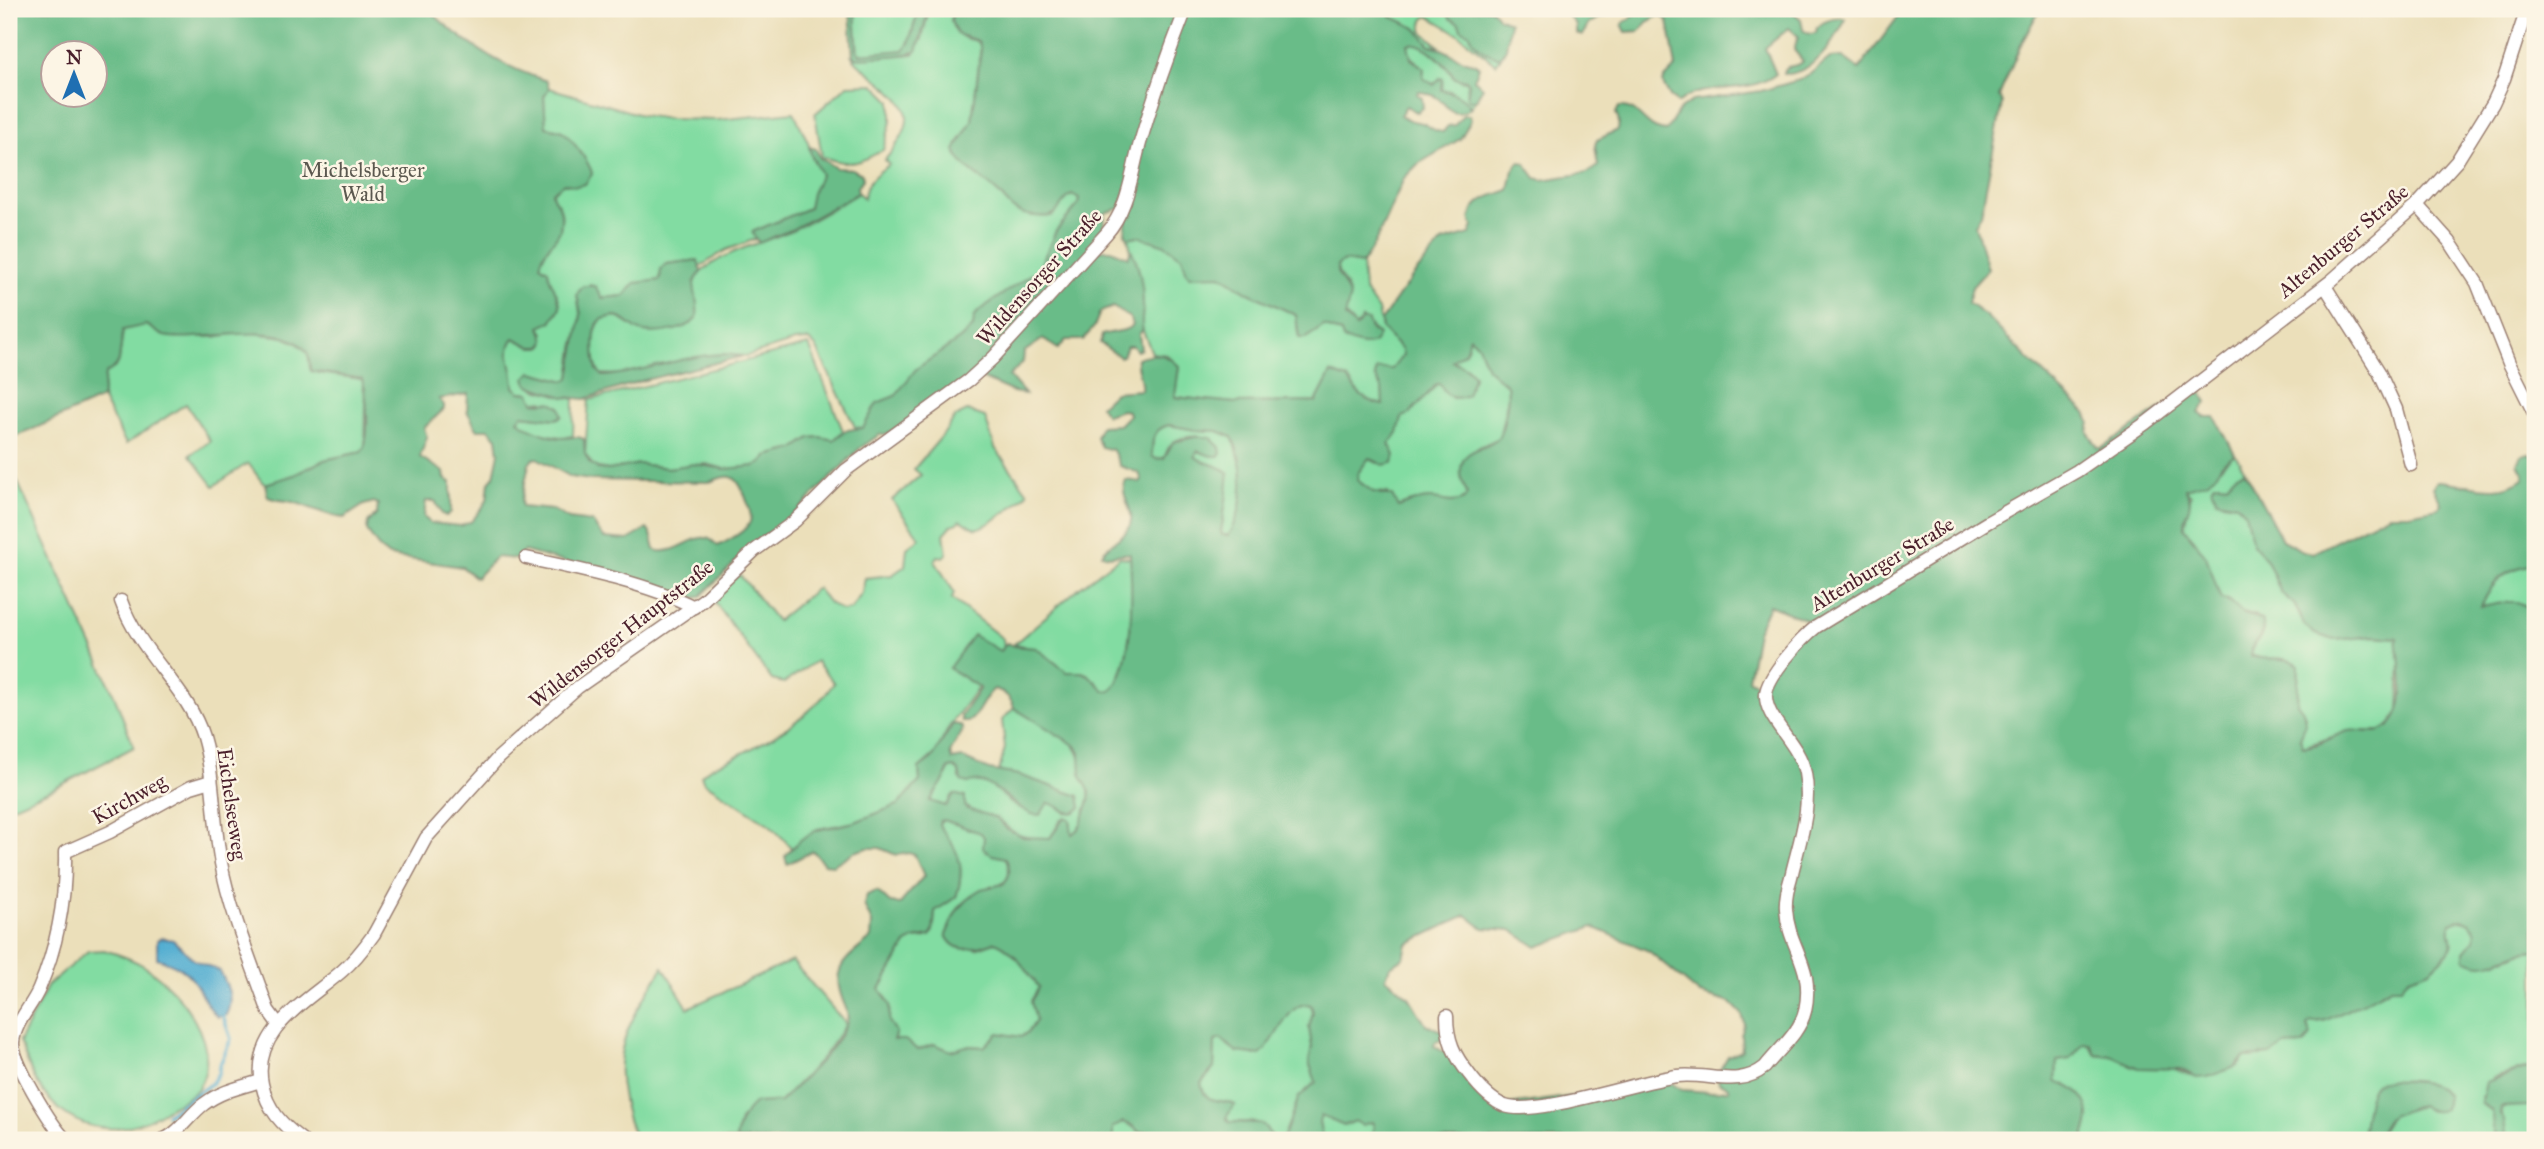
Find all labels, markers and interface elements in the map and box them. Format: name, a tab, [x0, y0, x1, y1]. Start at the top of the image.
north arrow	[38, 38, 108, 108]
text: N	[66, 46, 82, 69]
park label: Michelsberger Wald	[301, 157, 425, 207]
street label: Altenburger Straße	[2271, 178, 2414, 304]
street label: Wildensorger Straße	[971, 203, 1107, 351]
street label: Altenburger Straße	[1804, 511, 1959, 618]
street label: Wildensorger Hauptstraße	[524, 554, 719, 714]
street label: Eichelseeweg	[211, 746, 253, 862]
street label: Kirchweg	[87, 768, 171, 830]

